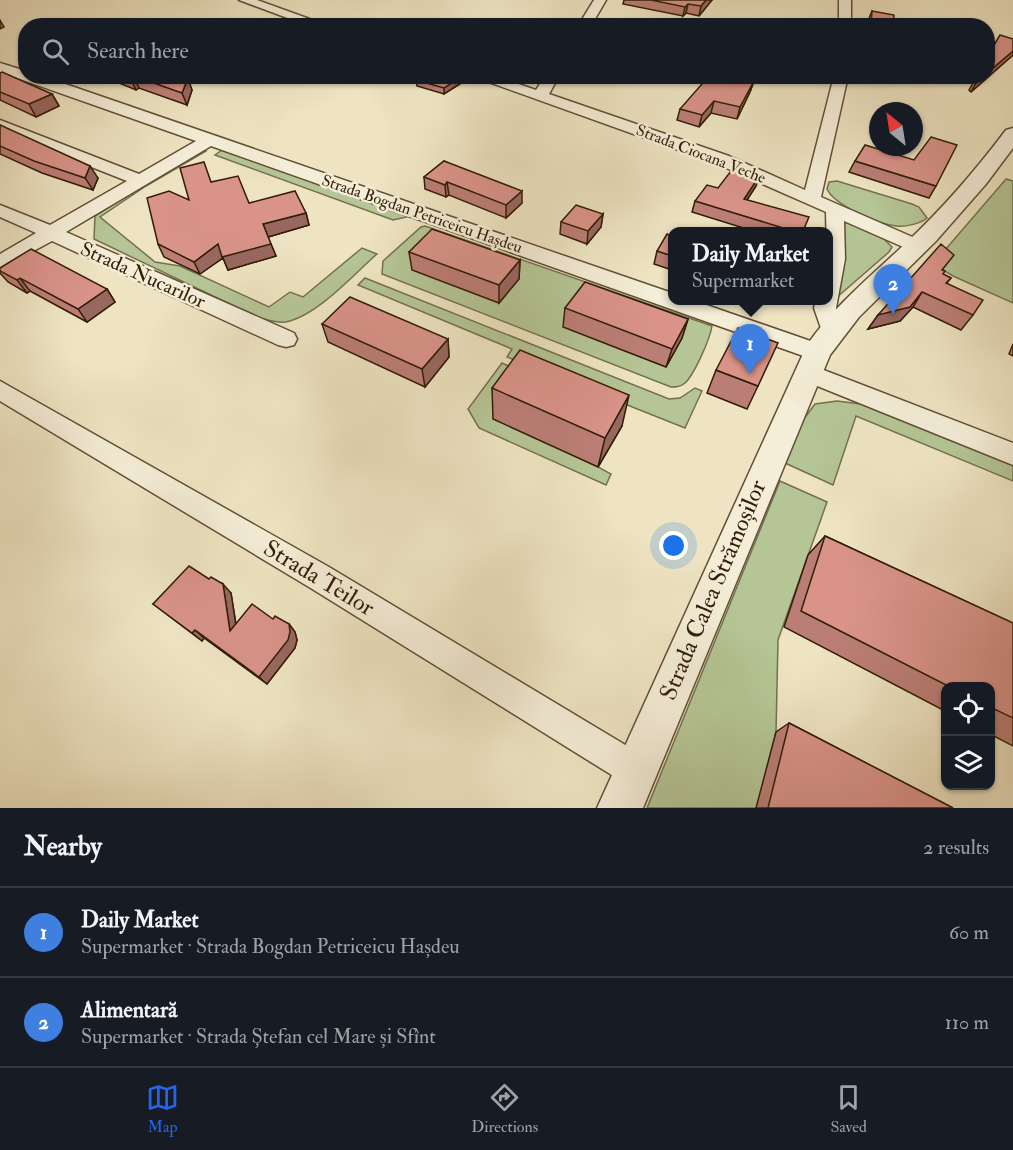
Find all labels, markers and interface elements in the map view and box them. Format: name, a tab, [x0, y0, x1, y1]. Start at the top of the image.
search box	[18, 18, 995, 84]
icon: search	[39, 35, 72, 68]
text: Search here	[87, 37, 189, 65]
north arrow	[869, 102, 923, 156]
street label: Strada Ciocana Veche	[633, 120, 769, 188]
street label: Strada Bogdan Petriceicu Hașdeu	[319, 170, 525, 258]
popup	[668, 227, 833, 305]
street label: Strada Nucarilor	[76, 236, 210, 314]
text: Daily Market	[692, 240, 809, 268]
pin: 2	[874, 264, 912, 314]
text: Supermarket	[692, 268, 794, 293]
pin: 1	[730, 324, 770, 374]
street label: Strada Calea Strămoșilor	[653, 475, 773, 705]
your location	[659, 531, 688, 560]
street label: Strada Teilor	[258, 533, 380, 623]
map controls	[941, 682, 995, 790]
button: locate	[941, 682, 995, 736]
button: layers	[941, 736, 995, 790]
text: Nearby	[24, 831, 102, 863]
text: 2 results	[923, 835, 989, 860]
text: Daily Market	[81, 906, 199, 934]
text: 1	[40, 920, 47, 945]
text: 60 m	[949, 920, 989, 945]
text: Supermarket · Strada Bogdan Petriceicu Hașdeu	[81, 934, 460, 959]
text: Alimentară	[81, 996, 177, 1024]
text: 2	[38, 1010, 49, 1035]
text: 110 m	[945, 1010, 989, 1035]
text: Supermarket · Strada Ștefan cel Mare și Sfînt	[81, 1024, 436, 1049]
tab: Map	[146, 1081, 179, 1137]
tab: Directions	[471, 1081, 538, 1137]
tab: Saved	[830, 1081, 867, 1137]

